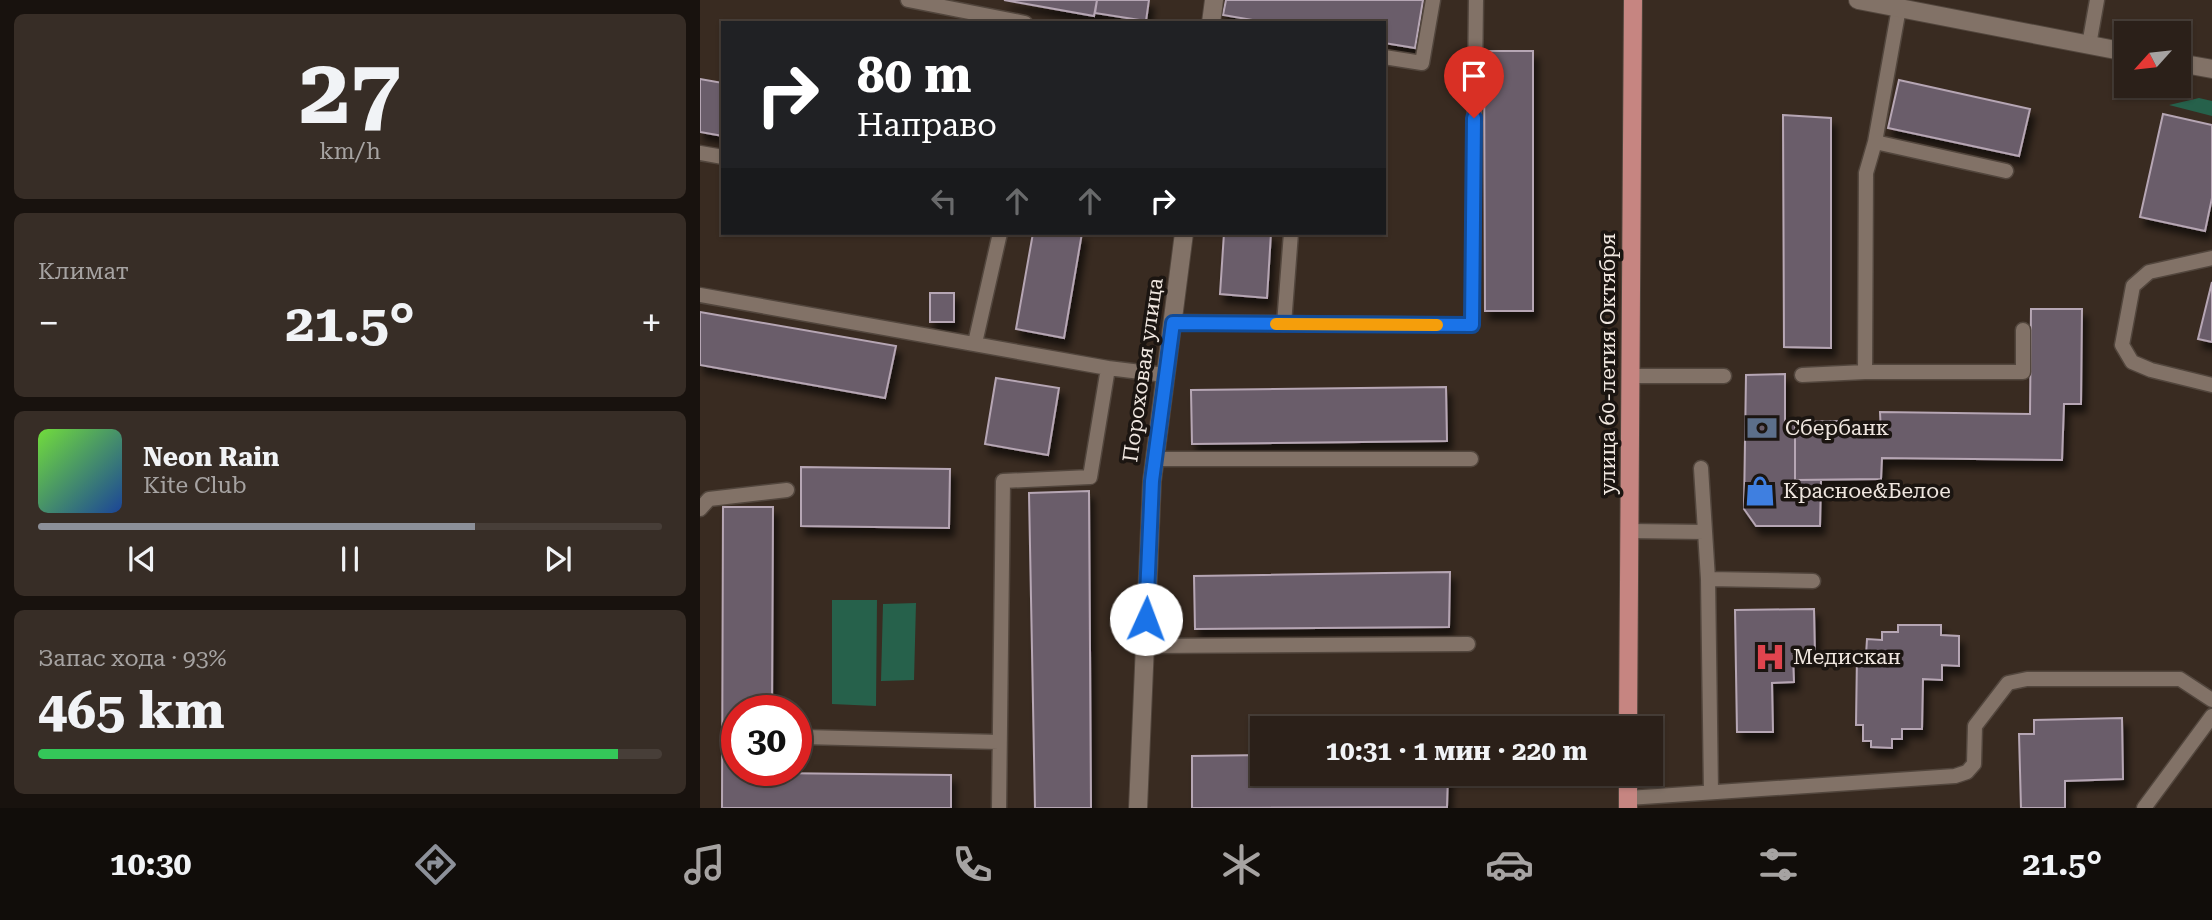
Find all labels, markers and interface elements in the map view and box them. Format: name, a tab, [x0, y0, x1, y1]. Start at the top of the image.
north arrow	[2114, 21, 2191, 98]
map controls	[2114, 21, 2191, 98]
text: 27	[299, 39, 401, 145]
pin	[1444, 46, 1504, 118]
text: 80 m	[857, 47, 972, 104]
icon: right	[742, 49, 833, 140]
icon: arrive	[1455, 57, 1493, 95]
text: Направо	[857, 106, 997, 144]
text: km/h	[319, 138, 381, 165]
icon: left	[925, 182, 963, 220]
icon: ahead	[998, 182, 1036, 220]
icon: ahead	[1071, 182, 1109, 220]
icon: right	[1144, 182, 1182, 220]
street label: улица 60-летия Октября	[1596, 233, 1620, 495]
text: Климат	[38, 258, 129, 285]
street label: Пороховая улица	[1118, 276, 1168, 464]
text: 21.5°	[285, 293, 415, 354]
text: −	[38, 301, 59, 345]
text: +	[641, 301, 662, 345]
bank icon: Сбербанк	[1745, 411, 1779, 445]
place label: Сбербанк	[1785, 416, 1889, 440]
text: Neon Rain	[143, 442, 279, 472]
text: Kite Club	[143, 472, 247, 499]
shop icon: Красное&Белое	[1743, 474, 1777, 508]
place label: Красное&Белое	[1783, 479, 1951, 503]
icon: previous	[123, 540, 161, 578]
icon: pause	[331, 540, 369, 578]
icon: next	[539, 540, 577, 578]
position arrow	[1109, 582, 1183, 656]
hospital icon: Медискан	[1753, 640, 1787, 674]
text: Запас хода · 93%	[38, 645, 227, 672]
place label: Медискан	[1793, 645, 1901, 669]
text: 465 km	[38, 680, 225, 741]
speed limit sign: 30	[721, 695, 812, 786]
text: 10:31 · 1 мин · 220 m	[1326, 736, 1587, 766]
icon: directions	[411, 840, 460, 889]
icon: music	[680, 840, 729, 889]
icon: phone	[948, 840, 997, 889]
icon: climate	[1217, 840, 1266, 889]
icon: car	[1485, 840, 1534, 889]
icon: filters	[1754, 840, 1803, 889]
text: 10:30	[110, 845, 191, 883]
text: 21.5°	[2022, 845, 2102, 883]

